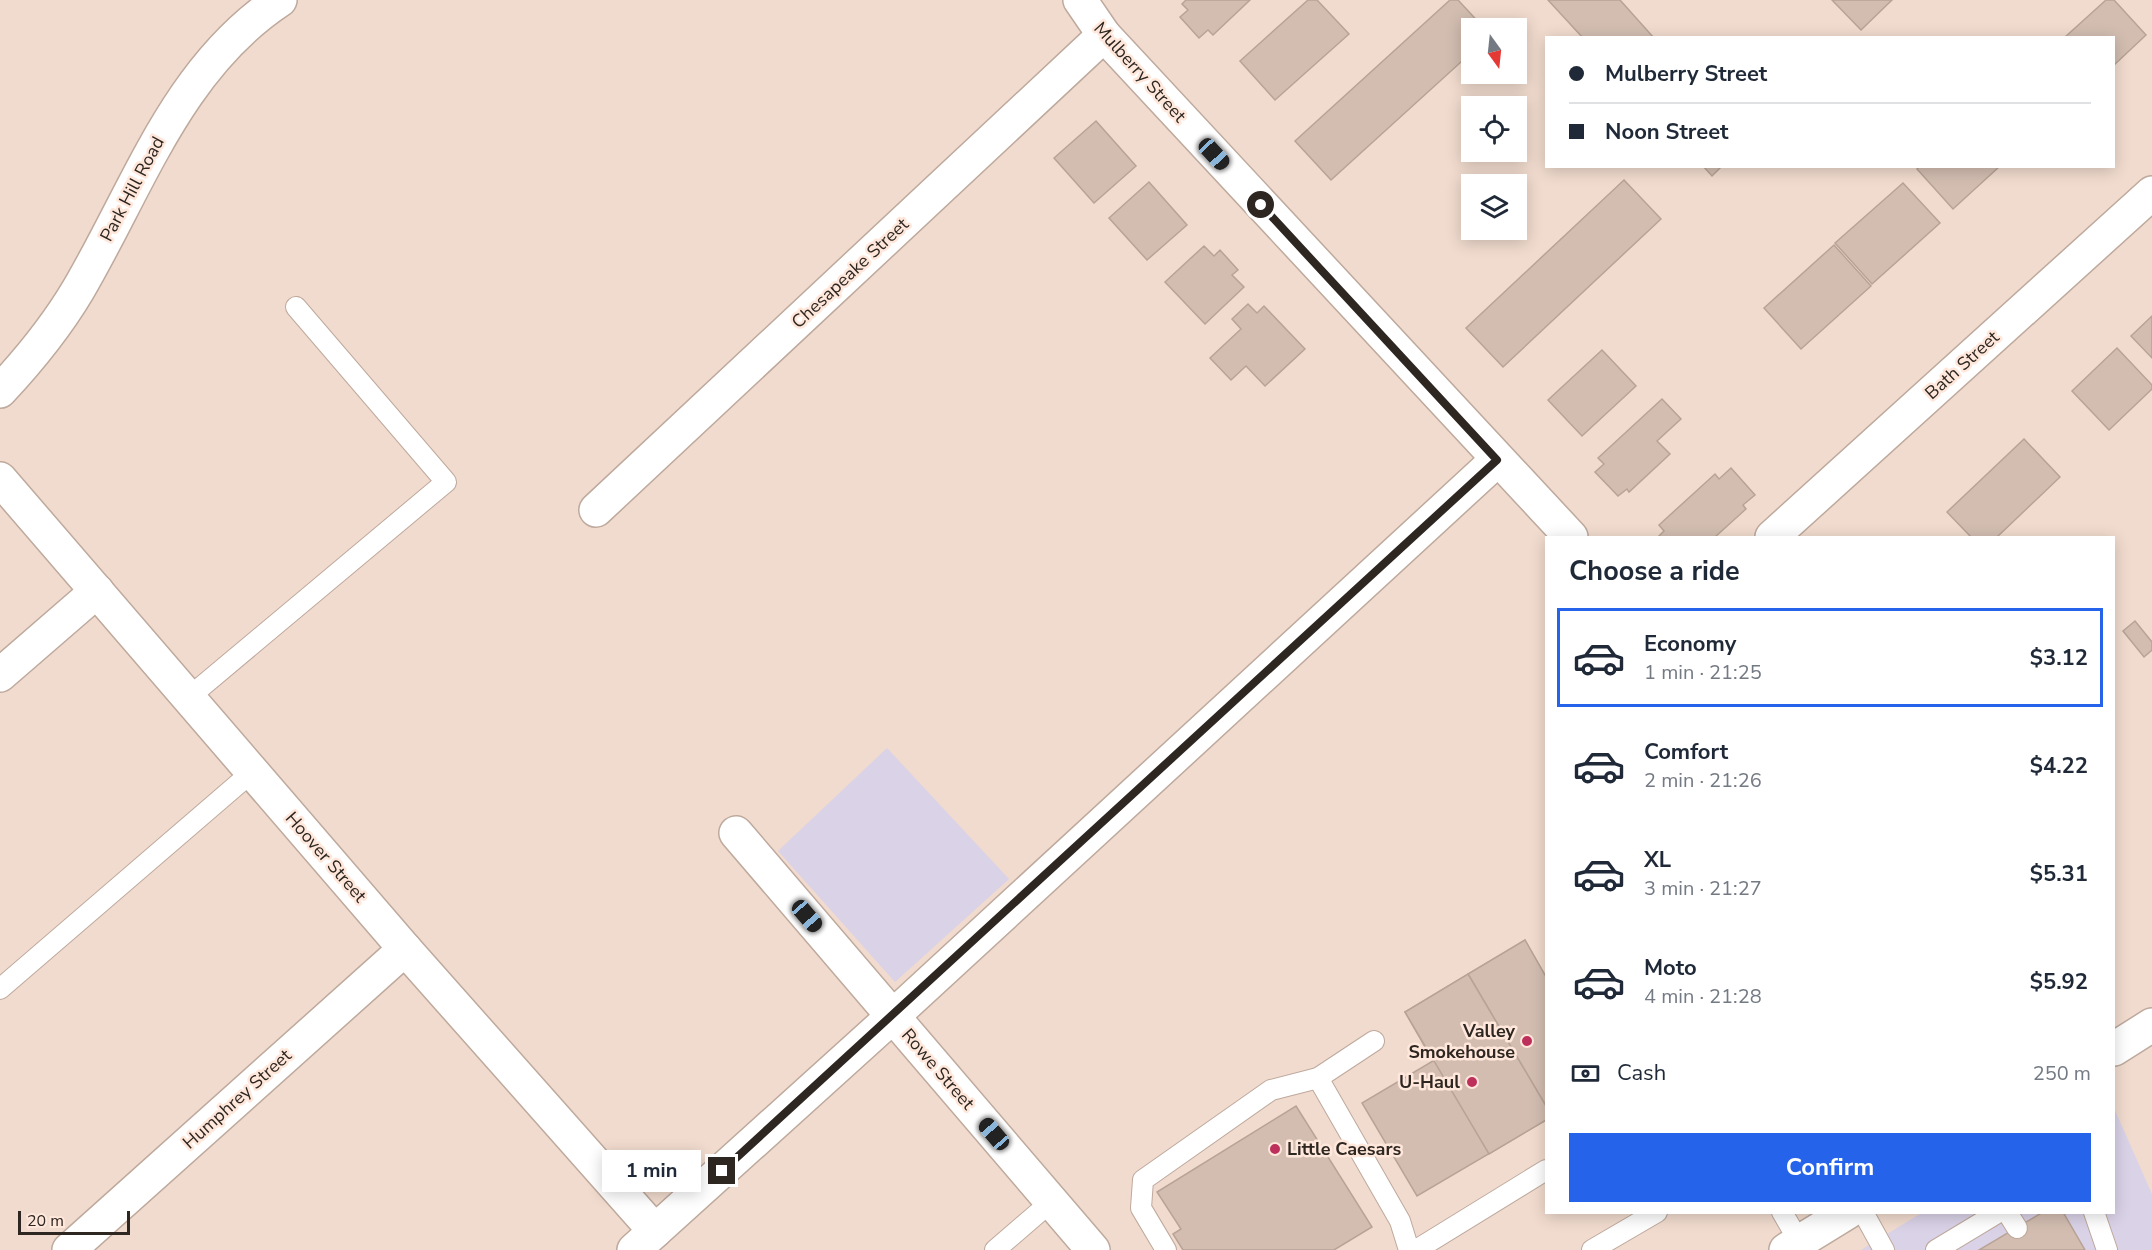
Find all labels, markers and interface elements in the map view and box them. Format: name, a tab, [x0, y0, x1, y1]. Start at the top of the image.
street label: Mulberry Street	[1088, 17, 1192, 128]
north arrow	[1461, 18, 1527, 84]
map controls	[1461, 18, 1527, 240]
text: Mulberry Street	[1605, 59, 1767, 89]
button: locate	[1461, 96, 1527, 162]
text: Noon Street	[1605, 117, 1729, 147]
street label: Park Hill Road	[94, 132, 170, 246]
car	[1195, 135, 1233, 173]
button: layers	[1461, 174, 1527, 240]
route start	[1247, 191, 1274, 218]
street label: Chesapeake Street	[786, 212, 914, 334]
street label: Bath Street	[1920, 325, 2005, 405]
text: Choose a ride	[1569, 553, 1740, 590]
text: Economy	[1644, 629, 1736, 659]
icon: car	[1572, 631, 1626, 685]
text: $3.12	[2030, 643, 2088, 673]
text: 1 min · 21:25	[1644, 659, 1762, 686]
text: Comfort	[1644, 737, 1728, 767]
icon: car	[1572, 739, 1626, 793]
text: $4.22	[2030, 751, 2088, 781]
text: 2 min · 21:26	[1644, 767, 1762, 794]
street label: Hoover Street	[280, 807, 372, 908]
text: XL	[1644, 845, 1671, 875]
icon: car	[1572, 847, 1626, 901]
text: $5.31	[2030, 859, 2088, 889]
text: 3 min · 21:27	[1644, 875, 1762, 902]
car	[788, 897, 826, 935]
text: Moto	[1644, 953, 1697, 983]
icon: car	[1572, 955, 1626, 1009]
text: $5.92	[2030, 967, 2088, 997]
text: 4 min · 21:28	[1644, 983, 1762, 1010]
place label: Valley Smokehouse	[1408, 1019, 1516, 1064]
street label: Rowe Street	[896, 1023, 980, 1115]
marker: Valley Smokehouse	[1520, 1034, 1534, 1048]
street label: Humphrey Street	[177, 1043, 297, 1154]
icon: cash	[1569, 1057, 1602, 1090]
text: Cash	[1617, 1058, 1666, 1088]
text: 250 m	[2033, 1060, 2091, 1087]
place label: U-Haul	[1399, 1070, 1460, 1094]
marker: U-Haul	[1465, 1075, 1479, 1089]
car	[975, 1115, 1013, 1153]
button: Confirm	[1569, 1133, 2091, 1202]
place label: Little Caesars	[1287, 1137, 1401, 1161]
marker: Little Caesars	[1268, 1142, 1282, 1156]
callout: 1 min	[602, 1150, 701, 1192]
text: 1 min	[626, 1157, 677, 1184]
route end	[708, 1157, 735, 1184]
scale bar	[18, 1208, 130, 1236]
text: 20 m	[27, 1210, 64, 1232]

